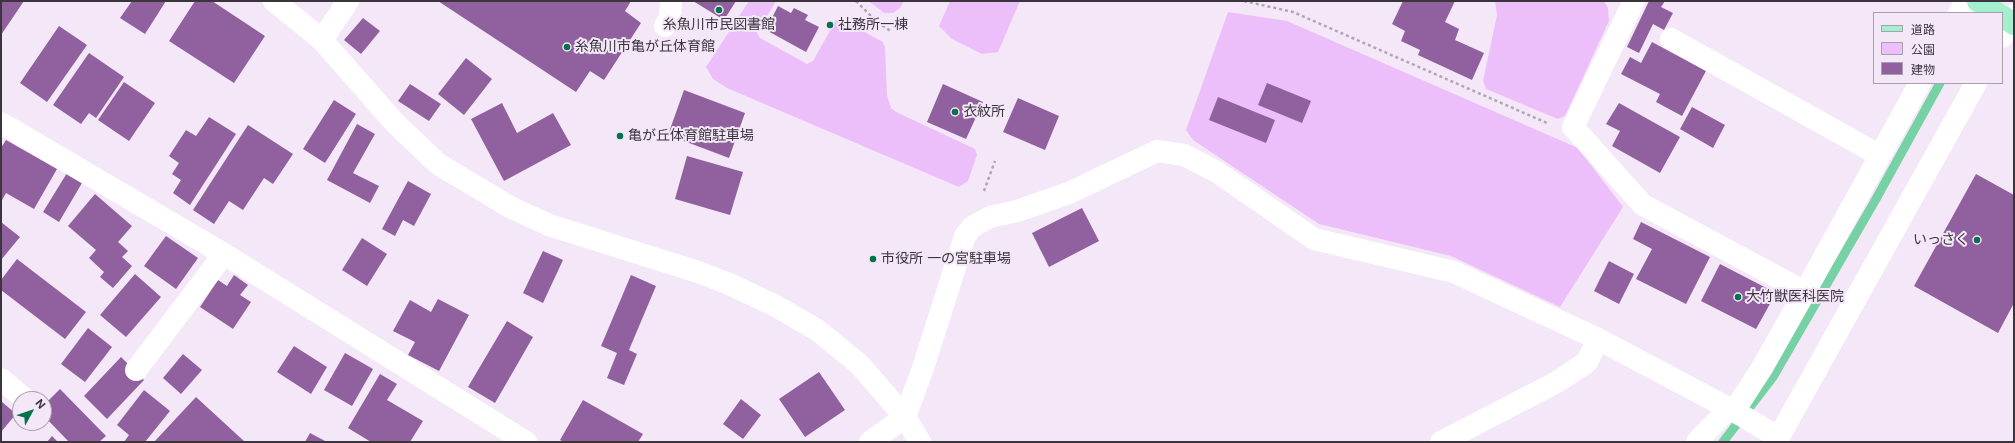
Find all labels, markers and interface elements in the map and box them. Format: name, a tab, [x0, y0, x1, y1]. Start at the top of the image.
marker: 糸魚川市民図書館	[714, 5, 724, 15]
legend	[1873, 12, 2003, 84]
place label: 糸魚川市民図書館	[663, 17, 775, 33]
place label: 社務所一棟	[838, 17, 908, 33]
marker: 社務所一棟	[825, 20, 835, 30]
text: 道路	[1911, 22, 1935, 37]
place label: 糸魚川市亀が丘体育館	[575, 39, 715, 55]
marker: 糸魚川市亀が丘体育館	[562, 42, 572, 52]
text: 公園	[1911, 42, 1935, 57]
text: 建物	[1911, 62, 1935, 77]
place label: 衣紋所	[963, 104, 1005, 120]
marker: 衣紋所	[950, 107, 960, 117]
place label: 亀が丘体育館駐車場	[628, 128, 754, 144]
marker: 亀が丘体育館駐車場	[615, 131, 625, 141]
place label: いっさく	[1913, 232, 1969, 248]
marker: いっさく	[1972, 235, 1982, 245]
place label: 市役所 一の宮駐車場	[881, 251, 1011, 267]
marker: 市役所 一の宮駐車場	[868, 254, 878, 264]
place label: 大竹獣医科医院	[1746, 289, 1844, 305]
marker: 大竹獣医科医院	[1733, 292, 1743, 302]
north arrow	[12, 391, 52, 431]
text: N	[32, 396, 48, 412]

